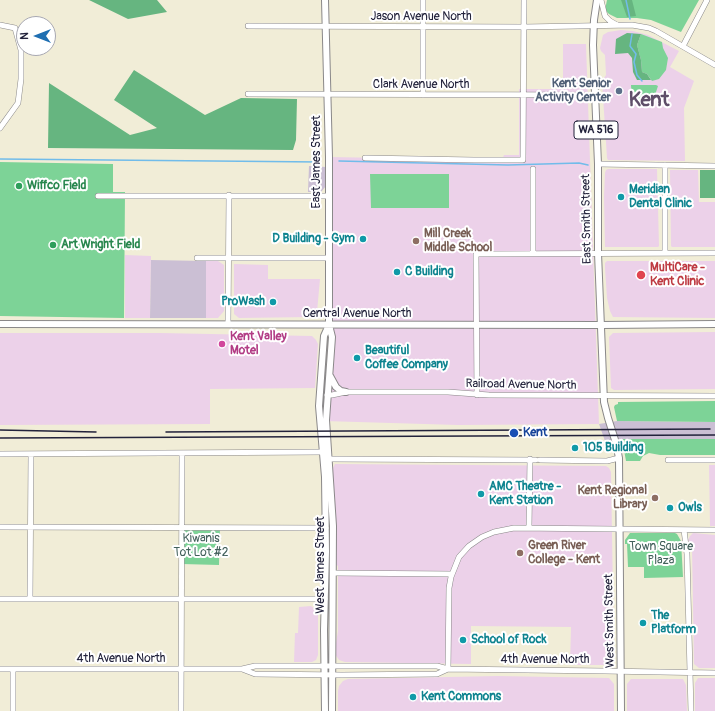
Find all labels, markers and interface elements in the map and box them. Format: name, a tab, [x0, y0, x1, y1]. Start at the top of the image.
street label: Jason Avenue North	[370, 10, 472, 24]
north arrow	[16, 16, 56, 56]
text: N	[18, 32, 31, 40]
place label: Kent Senior Activity Center	[535, 77, 611, 105]
street label: Clark Avenue North	[373, 78, 469, 92]
marker: Kent Senior Activity Center	[614, 86, 624, 96]
district label: Kent	[629, 89, 669, 113]
street label: East James Street	[310, 115, 324, 209]
road number: WA 516	[574, 121, 618, 139]
street label: East Smith Street	[579, 174, 595, 264]
place label: Wiffco Field	[27, 179, 86, 193]
marker: Wiffco Field	[14, 181, 24, 191]
place label: Meridian Dental Clinic	[629, 183, 692, 211]
marker: Meridian Dental Clinic	[616, 192, 626, 202]
place label: Mill Creek Middle School	[424, 227, 492, 255]
place label: D Building - Gym	[272, 232, 355, 246]
marker: D Building - Gym	[358, 234, 368, 244]
marker: Mill Creek Middle School	[411, 236, 421, 246]
place label: Art Wright Field	[61, 238, 140, 252]
marker: Art Wright Field	[48, 240, 58, 250]
place label: MultiCare - Kent Clinic	[650, 261, 705, 289]
place label: C Building	[405, 265, 454, 279]
marker: C Building	[392, 267, 402, 277]
marker: MultiCare - Kent Clinic	[635, 269, 647, 281]
place label: ProWash	[221, 295, 265, 309]
marker: ProWash	[268, 297, 278, 307]
street label: Central Avenue North	[303, 307, 411, 321]
place label: Kent Valley Motel	[230, 330, 287, 358]
marker: Kent Valley Motel	[217, 339, 227, 349]
place label: Beautiful Coffee Company	[365, 344, 448, 372]
marker: Beautiful Coffee Company	[352, 353, 362, 363]
street label: Railroad Avenue North	[465, 377, 577, 393]
place label: Kent	[523, 426, 547, 440]
marker: Kent	[508, 427, 520, 439]
place label: 105 Building	[583, 441, 644, 455]
marker: 105 Building	[570, 443, 580, 453]
place label: AMC Theatre - Kent Station	[489, 480, 561, 508]
place label: Kent Regional Library	[577, 484, 647, 512]
marker: AMC Theatre - Kent Station	[476, 489, 486, 499]
marker: Kent Regional Library	[650, 493, 660, 503]
place label: Owls	[678, 501, 702, 515]
marker: Owls	[665, 503, 675, 513]
street label: West James Street	[314, 516, 328, 614]
park label: Kiwanis Tot Lot #2	[174, 532, 228, 560]
place label: Green River College - Kent	[528, 539, 600, 567]
park label: Town Square Plaza	[629, 540, 693, 568]
marker: Green River College - Kent	[515, 548, 525, 558]
street label: West Smith Street	[602, 574, 618, 668]
place label: The Platform	[651, 609, 696, 637]
marker: The Platform	[638, 618, 648, 628]
place label: School of Rock	[471, 633, 546, 647]
marker: School of Rock	[458, 635, 468, 645]
street label: 4th Avenue North	[77, 652, 165, 666]
street label: 4th Avenue North	[501, 653, 589, 667]
place label: Kent Commons	[421, 690, 501, 704]
marker: Kent Commons	[408, 692, 418, 702]

